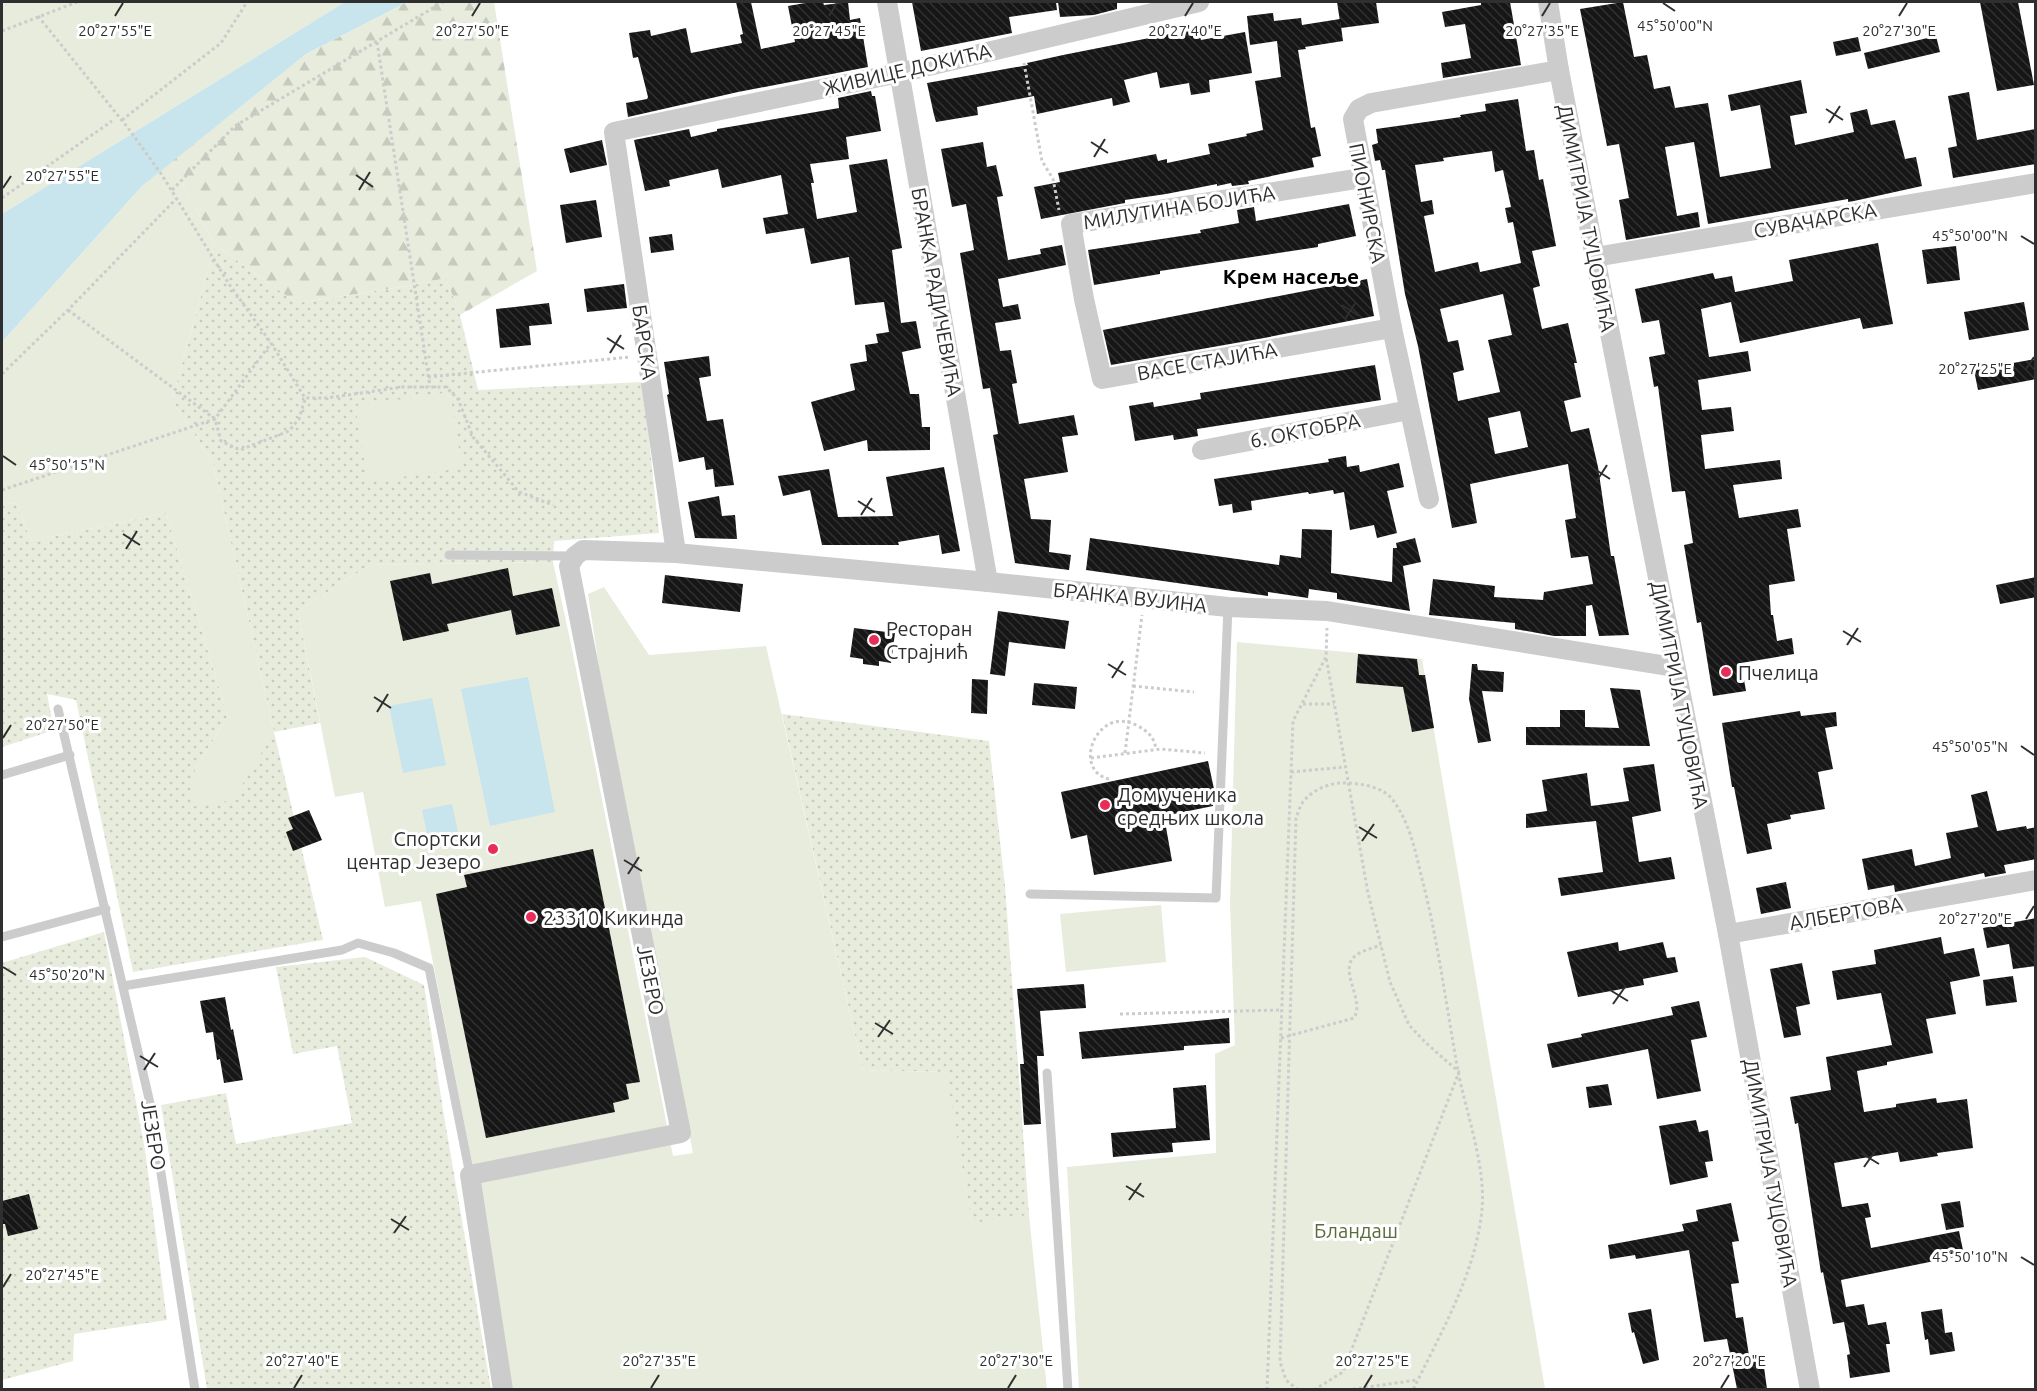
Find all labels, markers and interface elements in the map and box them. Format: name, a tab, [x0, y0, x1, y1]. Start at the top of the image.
text: 45°50'00"N	[1637, 17, 1713, 34]
text: 20°27'55"E	[78, 22, 152, 39]
text: 20°27'50"E	[435, 22, 509, 39]
text: 20°27'45"E	[792, 22, 866, 39]
text: 20°27'40"E	[1148, 22, 1222, 39]
text: 20°27'35"E	[1505, 22, 1579, 39]
text: 20°27'30"E	[1862, 22, 1936, 39]
street label: ЖИВИЦЕ ДОКИЋА	[821, 38, 993, 100]
street label: ДИМИТРИЈА ТУЦОВИЋА	[1554, 102, 1620, 334]
street label: ПИОНИРСКА	[1345, 141, 1391, 265]
text: 20°27'55"E	[25, 167, 99, 184]
street label: МИЛУТИНА БОЈИЋА	[1082, 180, 1276, 234]
street label: БРАНКА РАДИЧЕВИЋА	[907, 186, 967, 398]
street label: СУВАЧАРСКА	[1752, 198, 1878, 242]
text: 45°50'00"N	[1932, 227, 2008, 244]
district label: Крем насеље	[1223, 264, 1359, 288]
street label: БАРСКА	[628, 303, 662, 381]
street label: ВАСЕ СТАЈИЋА	[1135, 337, 1279, 385]
text: 20°27'25"E	[1938, 360, 2012, 377]
street label: 6. ОКТОБРА	[1248, 408, 1362, 452]
text: 45°50'15"N	[29, 456, 105, 473]
street label: БРАНКА ВУЈИНА	[1052, 578, 1208, 616]
street label: ДИМИТРИЈА ТУЦОВИЋА	[1647, 579, 1713, 811]
place label: Ресторан Страјнић	[886, 617, 972, 663]
marker: Ресторан Страјнић	[867, 633, 881, 647]
place label: Пчелица	[1738, 661, 1819, 684]
marker: Пчелица	[1719, 665, 1733, 679]
text: 20°27'50"E	[25, 716, 99, 733]
text: 45°50'05"N	[1932, 738, 2008, 755]
place label: Дом ученика средњих школа	[1117, 783, 1264, 829]
marker: Дом ученика средњих школа	[1098, 798, 1112, 812]
place label: Спортски центар Језеро	[346, 827, 481, 873]
marker: Спортски центар Језеро	[486, 842, 500, 856]
street label: АЛБЕРТОВА	[1787, 892, 1905, 934]
place label: 23310 Кикинда	[543, 906, 684, 929]
marker: 23310 Кикинда	[524, 910, 538, 924]
text: 20°27'20"E	[1938, 910, 2012, 927]
street label: ЈЕЗЕРО	[633, 943, 669, 1017]
text: 45°50'20"N	[29, 966, 105, 983]
street label: ДИМИТРИЈА ТУЦОВИЋА	[1740, 1057, 1802, 1289]
street label: ЈЕЗЕРО	[137, 1098, 171, 1172]
park label: Бландаш	[1314, 1219, 1398, 1242]
text: 45°50'10"N	[1932, 1248, 2008, 1265]
text: 20°27'45"E	[25, 1266, 99, 1283]
text: 20°27'40"E	[265, 1352, 339, 1369]
text: 20°27'35"E	[622, 1352, 696, 1369]
text: 20°27'30"E	[979, 1352, 1053, 1369]
text: 20°27'25"E	[1335, 1352, 1409, 1369]
text: 20°27'20"E	[1692, 1352, 1766, 1369]

